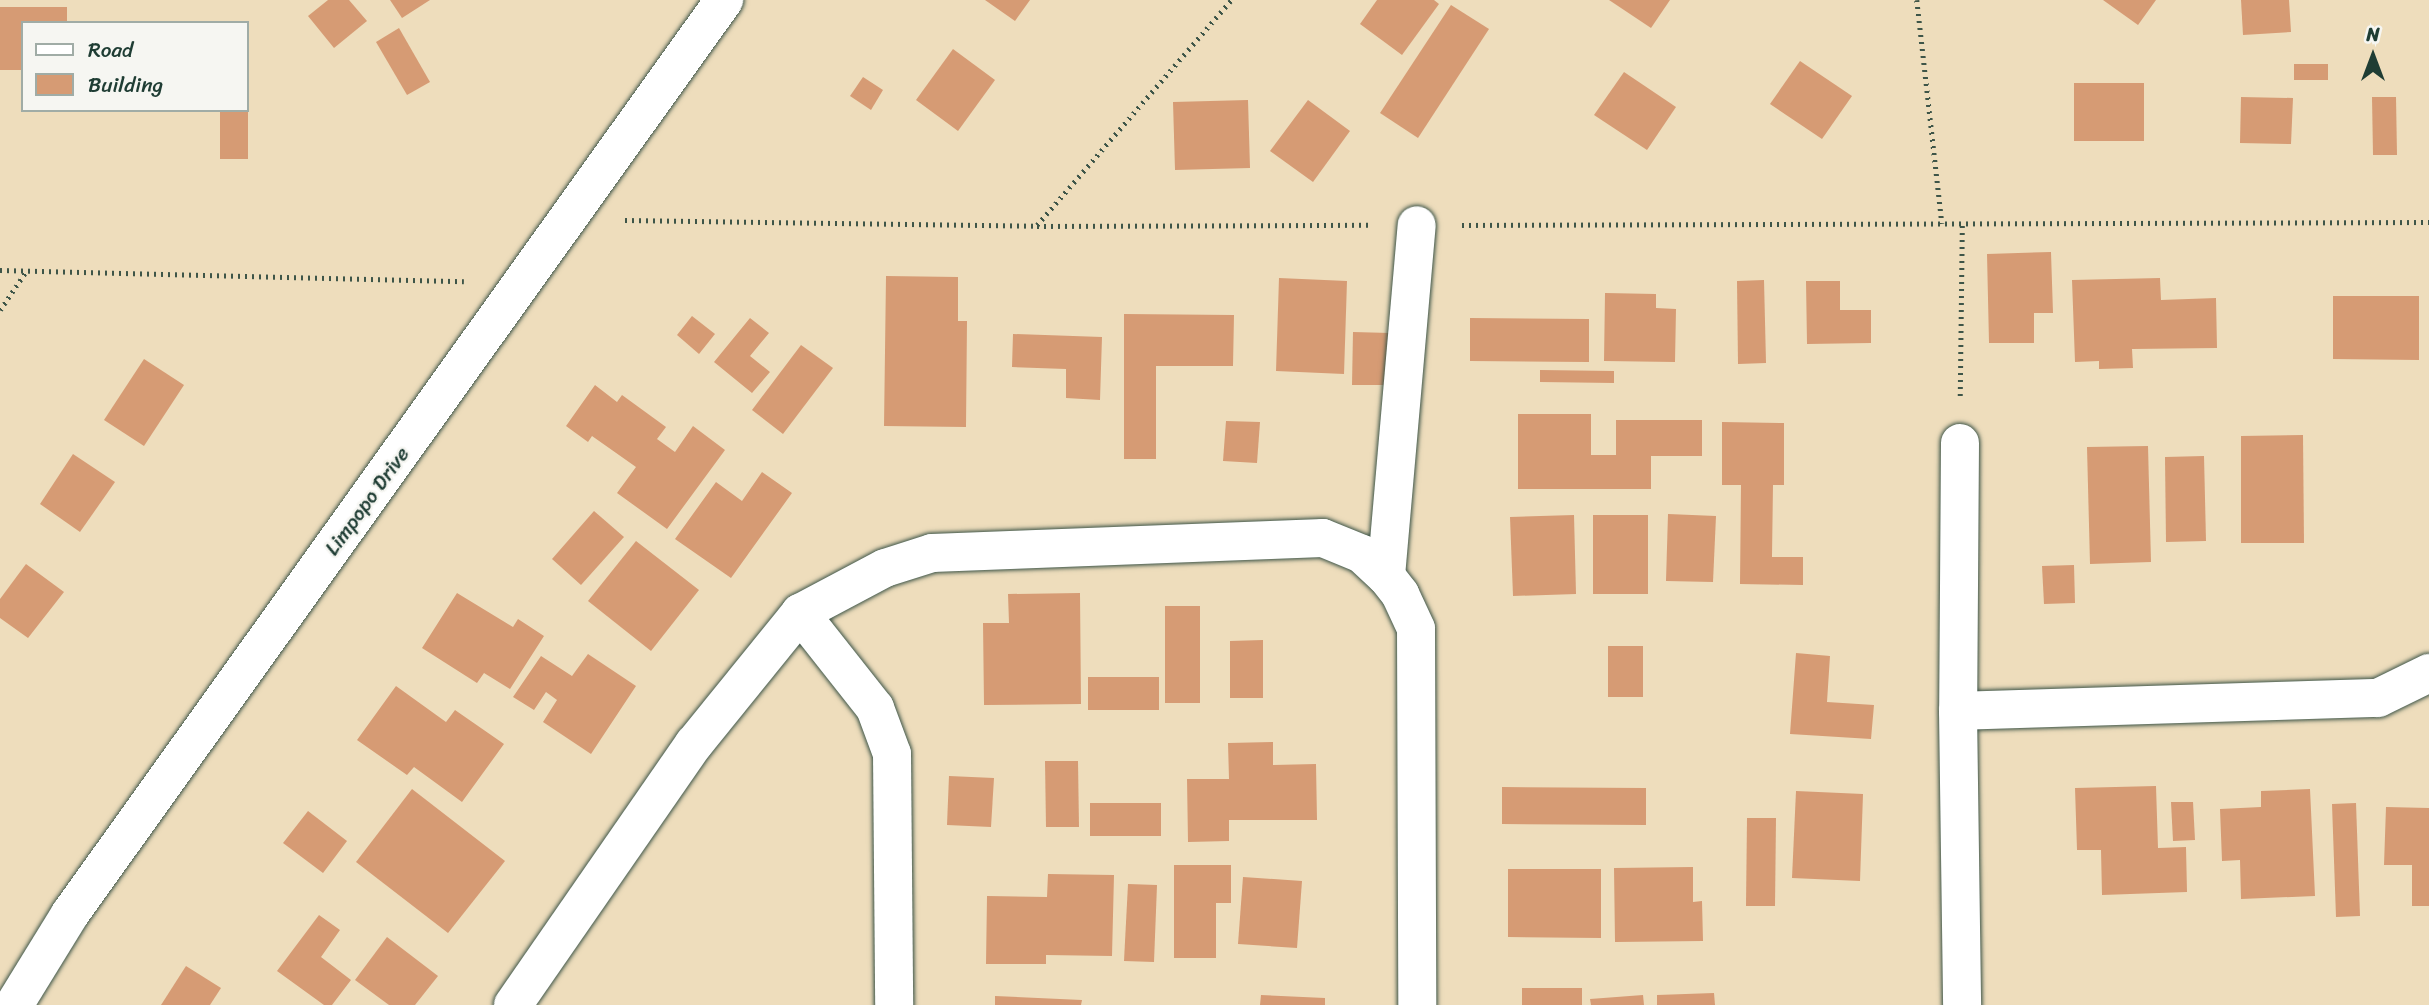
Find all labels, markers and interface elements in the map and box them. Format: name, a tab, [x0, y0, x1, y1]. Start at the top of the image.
text: N	[2366, 18, 2380, 51]
legend	[21, 21, 248, 112]
north arrow	[2338, 21, 2408, 91]
text: Road	[88, 31, 133, 69]
text: Building	[88, 66, 163, 104]
street label: Limpopo Drive	[319, 442, 415, 560]

